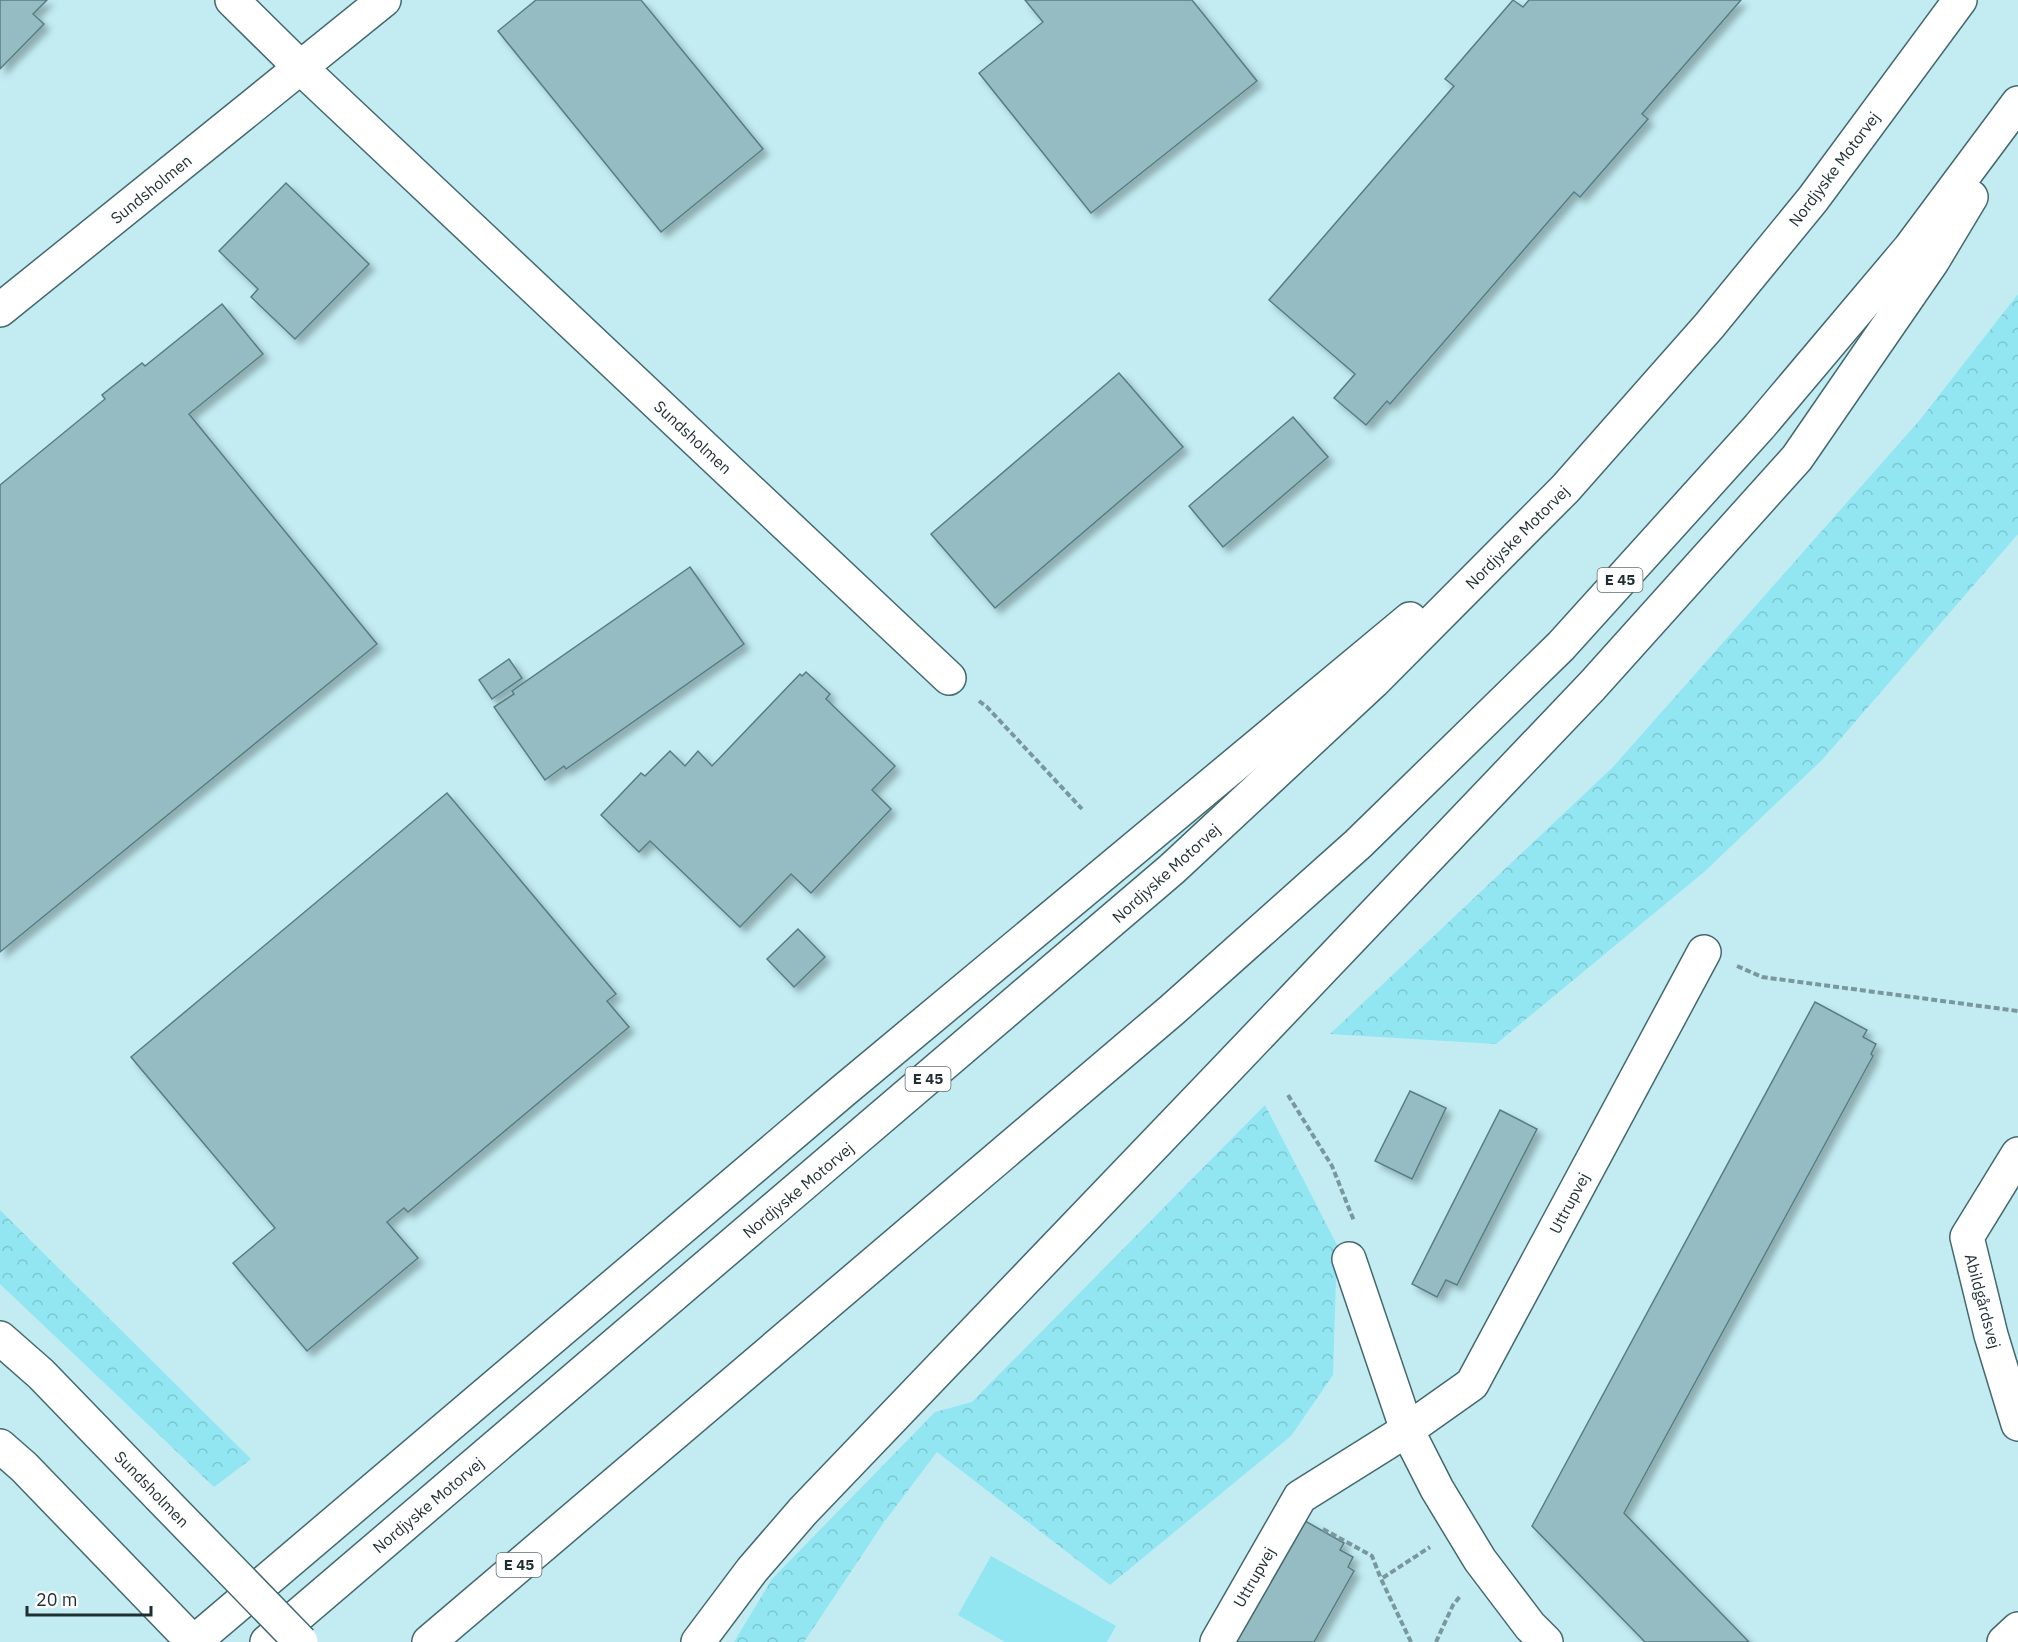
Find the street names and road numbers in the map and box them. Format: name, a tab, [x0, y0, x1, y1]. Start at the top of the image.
street label: Nordjyske Motorvej	[1784, 108, 1884, 230]
street label: Sundsholmen	[106, 150, 196, 228]
street label: Sundsholmen	[650, 396, 736, 478]
street label: Nordjyske Motorvej	[1461, 481, 1573, 593]
road number: E 45	[1598, 568, 1642, 592]
street label: Nordjyske Motorvej	[1108, 819, 1224, 927]
road number: E 45	[906, 1067, 950, 1091]
street label: Nordjyske Motorvej	[738, 1138, 858, 1242]
street label: Uttrupvej	[1545, 1169, 1593, 1237]
street label: Abildgårdsvej	[1961, 1251, 2005, 1351]
street label: Sundsholmen	[110, 1447, 194, 1531]
street label: Nordjyske Motorvej	[368, 1453, 488, 1557]
street label: Uttrupvej	[1229, 1543, 1279, 1611]
road number: E 45	[496, 1553, 542, 1577]

